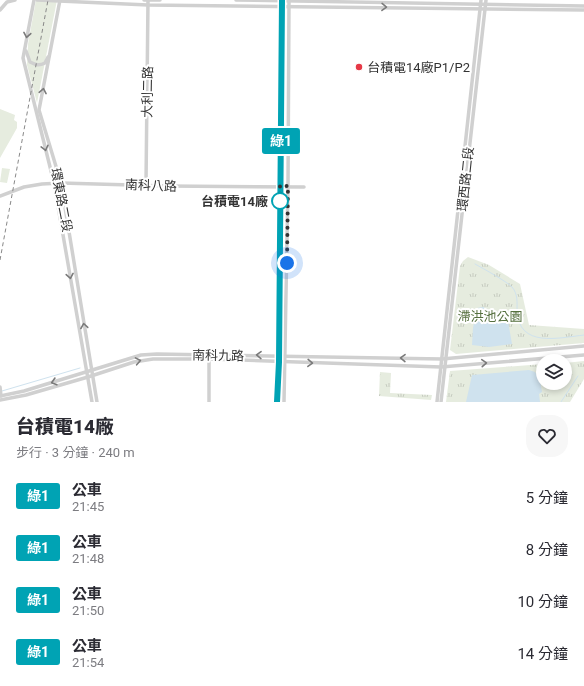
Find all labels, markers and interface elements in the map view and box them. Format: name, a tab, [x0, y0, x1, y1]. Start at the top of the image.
one-way arrow	[381, 3, 387, 11]
one-way arrow	[24, 32, 32, 38]
place label: 台積電14廠P1/P2	[367, 60, 470, 75]
marker: 台積電14廠P1/P2	[354, 62, 364, 72]
street label: 大利二路	[140, 66, 155, 118]
one-way arrow	[38, 88, 47, 94]
line badge: 綠1	[263, 128, 299, 154]
text: 綠1	[270, 133, 292, 149]
one-way arrow	[40, 145, 49, 152]
street label: 環西路二段	[455, 146, 476, 212]
street label: 環東路二段	[48, 167, 75, 233]
street label: 南科八路	[125, 177, 177, 194]
marker: 台積電14廠	[271, 192, 289, 210]
place label: 台積電14廠	[201, 194, 268, 209]
your location	[277, 253, 297, 273]
one-way arrow	[65, 273, 74, 279]
park label: 滯洪池公園	[457, 309, 523, 324]
one-way arrow	[80, 323, 89, 329]
street label: 南科九路	[192, 348, 244, 363]
one-way arrow	[256, 351, 262, 360]
one-way arrow	[400, 354, 406, 362]
map controls	[536, 354, 572, 390]
button: layers	[536, 354, 572, 390]
one-way arrow	[135, 358, 141, 366]
one-way arrow	[307, 358, 313, 367]
one-way arrow	[481, 358, 487, 367]
one-way arrow	[50, 377, 57, 386]
text: 台積電14廠	[16, 415, 114, 438]
button: heart	[526, 415, 568, 457]
text: 步行 · 3 分鐘 · 240 m	[16, 445, 135, 460]
text: 公車	[72, 481, 102, 499]
text: 綠1	[27, 488, 49, 504]
text: 5 分鐘	[526, 489, 568, 507]
text: 21:45	[72, 499, 104, 514]
text: 公車	[72, 533, 102, 551]
text: 綠1	[27, 540, 49, 556]
text: 8 分鐘	[526, 541, 568, 559]
text: 21:48	[72, 551, 104, 566]
text: 公車	[72, 585, 102, 603]
text: 綠1	[27, 592, 49, 608]
text: 10 分鐘	[517, 593, 568, 611]
text: 21:50	[72, 603, 104, 618]
text: 公車	[72, 637, 102, 655]
text: 綠1	[27, 644, 49, 660]
text: 14 分鐘	[517, 645, 568, 663]
text: 21:54	[72, 655, 104, 670]

